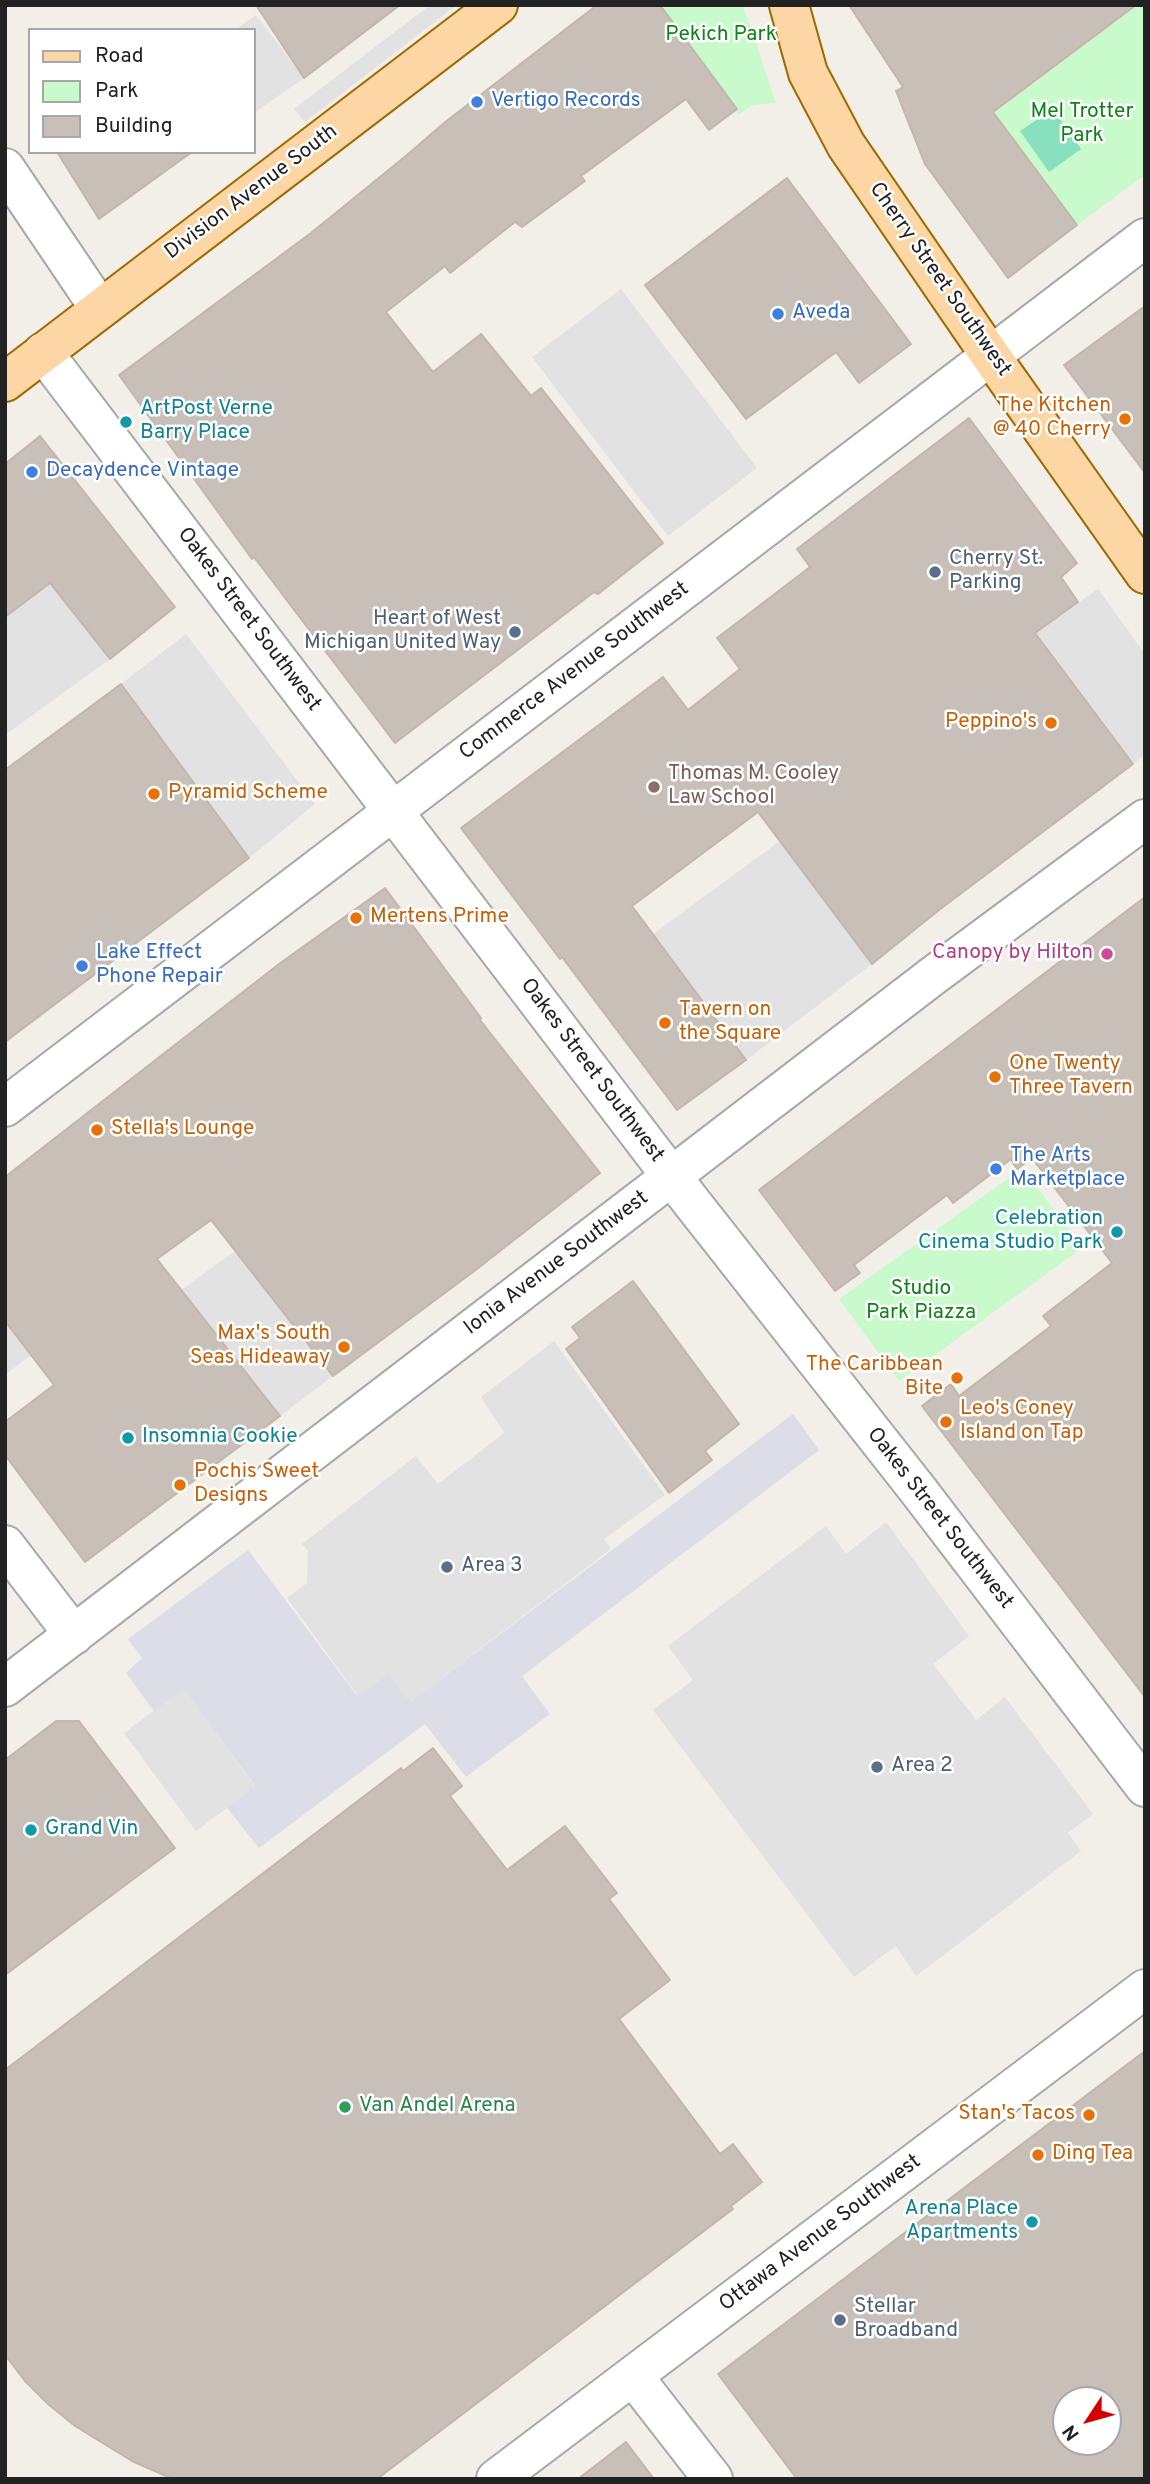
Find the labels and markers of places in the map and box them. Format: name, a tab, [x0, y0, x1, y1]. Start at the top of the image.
place label: Vertigo Records	[491, 89, 641, 115]
marker: Vertigo Records	[469, 94, 485, 110]
place label: Aveda	[792, 301, 850, 327]
marker: Aveda	[770, 306, 786, 322]
place label: The Kitchen @ 40 Cherry	[993, 394, 1111, 444]
place label: ArtPost Verne Barry Place	[140, 397, 273, 447]
marker: The Kitchen @ 40 Cherry	[1117, 411, 1133, 427]
marker: ArtPost Verne Barry Place	[118, 414, 134, 430]
place label: Decaydence Vintage	[46, 459, 239, 485]
marker: Decaydence Vintage	[24, 464, 40, 480]
place label: Cherry St. Parking	[949, 547, 1043, 597]
marker: Cherry St. Parking	[927, 564, 943, 580]
place label: Heart of West Michigan United Way	[304, 607, 501, 657]
marker: Heart of West Michigan United Way	[507, 624, 523, 640]
place label: Peppino's	[945, 710, 1037, 736]
marker: Peppino's	[1043, 715, 1059, 731]
place label: Thomas M. Cooley Law School	[668, 762, 839, 812]
marker: Thomas M. Cooley Law School	[646, 779, 662, 795]
place label: Pyramid Scheme	[168, 781, 328, 807]
marker: Pyramid Scheme	[146, 786, 162, 802]
place label: Mertens Prime	[370, 905, 509, 931]
marker: Mertens Prime	[348, 910, 364, 926]
place label: Lake Effect Phone Repair	[96, 941, 223, 991]
place label: Canopy by Hilton	[932, 941, 1093, 967]
marker: Canopy by Hilton	[1099, 946, 1115, 962]
marker: Lake Effect Phone Repair	[74, 958, 90, 974]
place label: Tavern on the Square	[679, 998, 781, 1048]
marker: Tavern on the Square	[657, 1015, 673, 1031]
place label: One Twenty Three Tavern	[1009, 1052, 1133, 1102]
marker: One Twenty Three Tavern	[987, 1069, 1003, 1085]
place label: Stella's Lounge	[111, 1117, 254, 1143]
marker: Stella's Lounge	[89, 1122, 105, 1138]
place label: The Arts Marketplace	[1010, 1144, 1125, 1194]
marker: The Arts Marketplace	[988, 1161, 1004, 1177]
place label: Celebration Cinema Studio Park	[918, 1207, 1103, 1257]
marker: Celebration Cinema Studio Park	[1109, 1224, 1125, 1240]
place label: Max's South Seas Hideaway	[190, 1322, 330, 1372]
marker: Max's South Seas Hideaway	[336, 1339, 352, 1355]
place label: The Caribbean Bite	[806, 1353, 943, 1403]
marker: The Caribbean Bite	[949, 1370, 965, 1386]
place label: Leo's Coney Island on Tap	[960, 1397, 1084, 1447]
marker: Leo's Coney Island on Tap	[938, 1414, 954, 1430]
place label: Insomnia Cookie	[142, 1425, 297, 1451]
marker: Insomnia Cookie	[120, 1430, 136, 1446]
place label: Pochis Sweet Designs	[194, 1460, 319, 1510]
marker: Pochis Sweet Designs	[172, 1477, 188, 1493]
place label: Area 3	[461, 1554, 523, 1580]
marker: Area 3	[439, 1559, 455, 1575]
place label: Area 2	[891, 1754, 953, 1780]
marker: Area 2	[869, 1759, 885, 1775]
place label: Grand Vin	[45, 1817, 138, 1843]
marker: Grand Vin	[23, 1822, 39, 1838]
place label: Van Andel Arena	[359, 2094, 516, 2120]
marker: Van Andel Arena	[337, 2099, 353, 2115]
place label: Stan's Tacos	[958, 2102, 1075, 2128]
marker: Stan's Tacos	[1081, 2107, 1097, 2123]
place label: Ding Tea	[1052, 2142, 1133, 2168]
marker: Ding Tea	[1030, 2147, 1046, 2163]
place label: Arena Place Apartments	[905, 2197, 1018, 2247]
marker: Arena Place Apartments	[1024, 2214, 1040, 2230]
place label: Stellar Broadband	[854, 2295, 958, 2345]
marker: Stellar Broadband	[832, 2312, 848, 2328]

